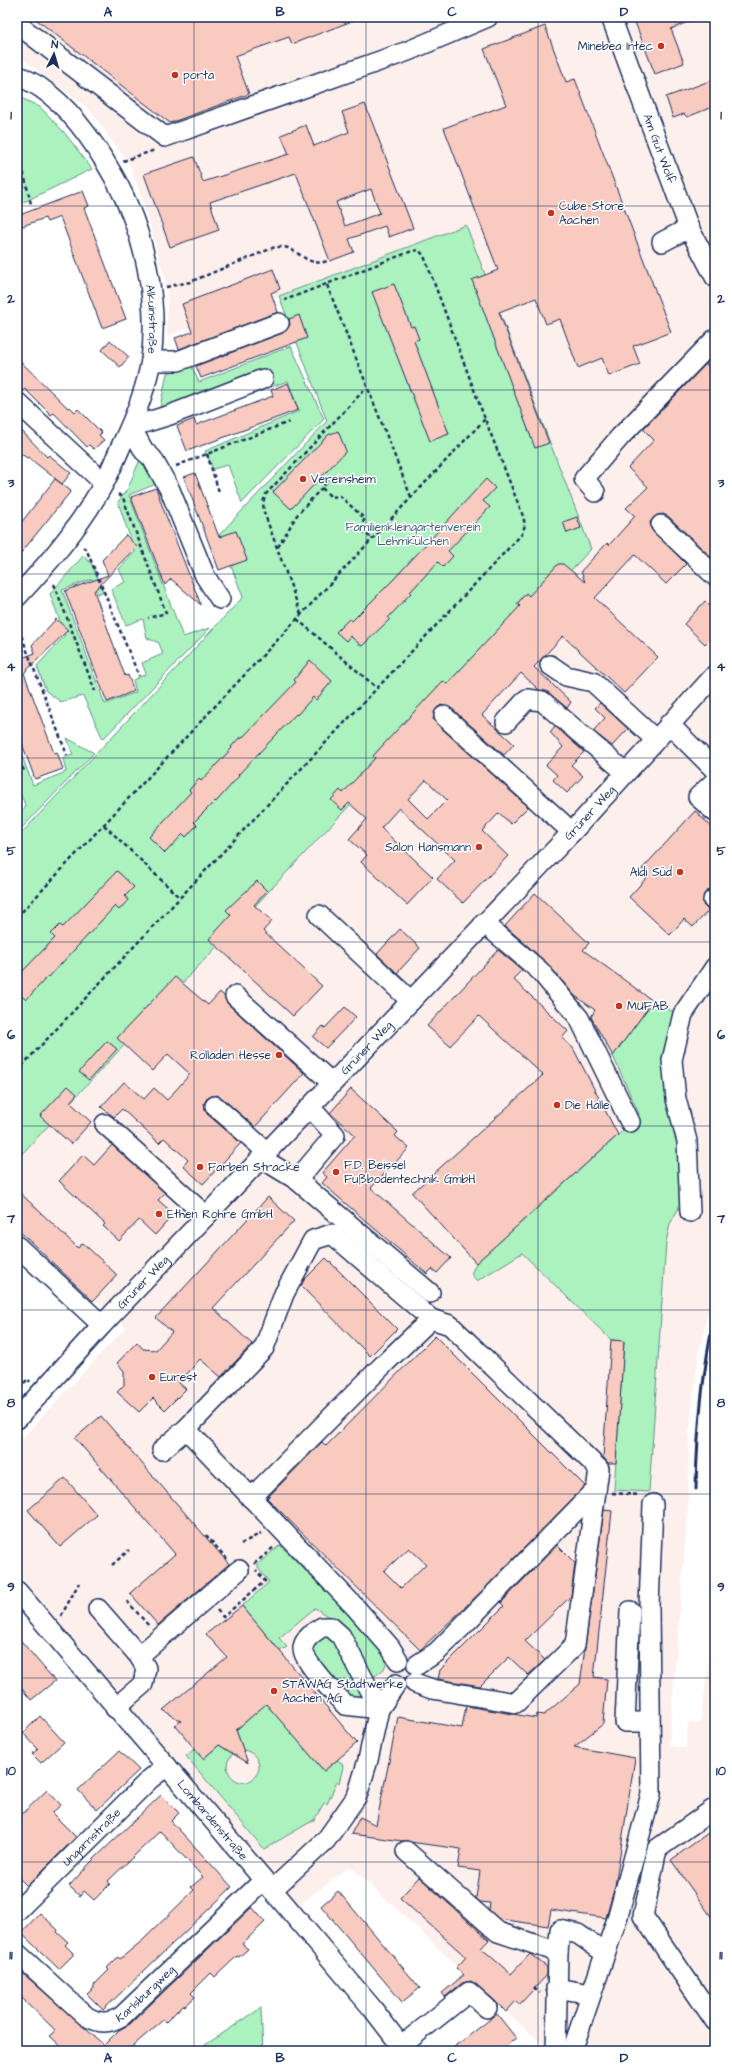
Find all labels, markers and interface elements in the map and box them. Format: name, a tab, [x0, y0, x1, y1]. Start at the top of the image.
text: A	[104, 3, 113, 21]
text: B	[275, 3, 285, 21]
text: C	[447, 3, 457, 21]
text: D	[620, 3, 629, 21]
north arrow	[34, 34, 74, 74]
text: N	[51, 37, 59, 52]
place label: Minebea Intec	[578, 38, 653, 55]
marker: Minebea Intec	[656, 41, 666, 51]
place label: porta	[183, 67, 214, 84]
marker: porta	[170, 70, 180, 80]
text: 1	[10, 106, 12, 124]
text: 1	[720, 106, 722, 124]
street label: Am Gut Wolf	[638, 111, 680, 186]
place label: Cube Store Aachen	[559, 198, 625, 229]
marker: Cube Store Aachen	[546, 208, 556, 218]
street label: Alkuinstraße	[141, 283, 161, 355]
text: 2	[6, 290, 15, 308]
text: 2	[716, 290, 725, 308]
place label: Vereinsheim	[311, 471, 376, 488]
text: 3	[7, 474, 15, 492]
marker: Vereinsheim	[298, 474, 308, 484]
text: 3	[717, 474, 725, 492]
park label: Familienkleingartenverein Lehmkülchen	[345, 519, 481, 550]
text: 4	[7, 658, 16, 676]
text: 4	[717, 658, 726, 676]
street label: Grüner Weg	[560, 782, 620, 844]
place label: Salon Hansmann	[385, 839, 471, 856]
text: 5	[6, 842, 16, 860]
marker: Salon Hansmann	[474, 842, 484, 852]
text: 5	[716, 842, 726, 860]
place label: Aldi Süd	[630, 864, 672, 881]
marker: Aldi Süd	[675, 867, 685, 877]
place label: MUFAB	[627, 998, 669, 1015]
marker: MUFAB	[614, 1001, 624, 1011]
street label: Grüner Weg	[337, 1017, 397, 1079]
text: 6	[7, 1026, 16, 1044]
text: 6	[717, 1026, 726, 1044]
place label: Rolladen Hesse	[190, 1047, 272, 1064]
marker: Rolladen Hesse	[274, 1050, 284, 1060]
place label: Die Halle	[565, 1097, 610, 1114]
marker: Die Halle	[552, 1100, 562, 1110]
place label: F.D. Beissel Fußbodentechnik GmbH	[344, 1157, 476, 1188]
place label: Farben Stracke	[208, 1159, 300, 1176]
marker: Farben Stracke	[195, 1162, 205, 1172]
marker: F.D. Beissel Fußbodentechnik GmbH	[331, 1167, 341, 1177]
place label: Ethen Rohre GmbH	[167, 1206, 273, 1223]
marker: Ethen Rohre GmbH	[154, 1209, 164, 1219]
text: 7	[6, 1210, 16, 1228]
text: 7	[716, 1210, 726, 1228]
street label: Grüner Weg	[113, 1252, 174, 1313]
place label: Eurest	[160, 1369, 197, 1386]
marker: Eurest	[147, 1372, 157, 1382]
text: 8	[7, 1394, 16, 1412]
text: 8	[717, 1394, 726, 1412]
text: 9	[7, 1578, 15, 1596]
text: 9	[717, 1578, 725, 1596]
place label: STAWAG Stadtwerke Aachen AG	[282, 1676, 404, 1707]
marker: STAWAG Stadtwerke Aachen AG	[269, 1686, 279, 1696]
text: 10	[6, 1762, 17, 1780]
text: 10	[716, 1762, 727, 1780]
street label: Lombardenstraße	[173, 1776, 252, 1865]
street label: Ungarnstraße	[59, 1804, 125, 1870]
text: 11	[9, 1946, 13, 1964]
text: 11	[719, 1946, 723, 1964]
street label: Karlsburgweg	[113, 1962, 180, 2027]
text: A	[104, 2049, 113, 2067]
text: B	[275, 2049, 285, 2067]
text: C	[447, 2049, 457, 2067]
text: D	[620, 2049, 629, 2067]

